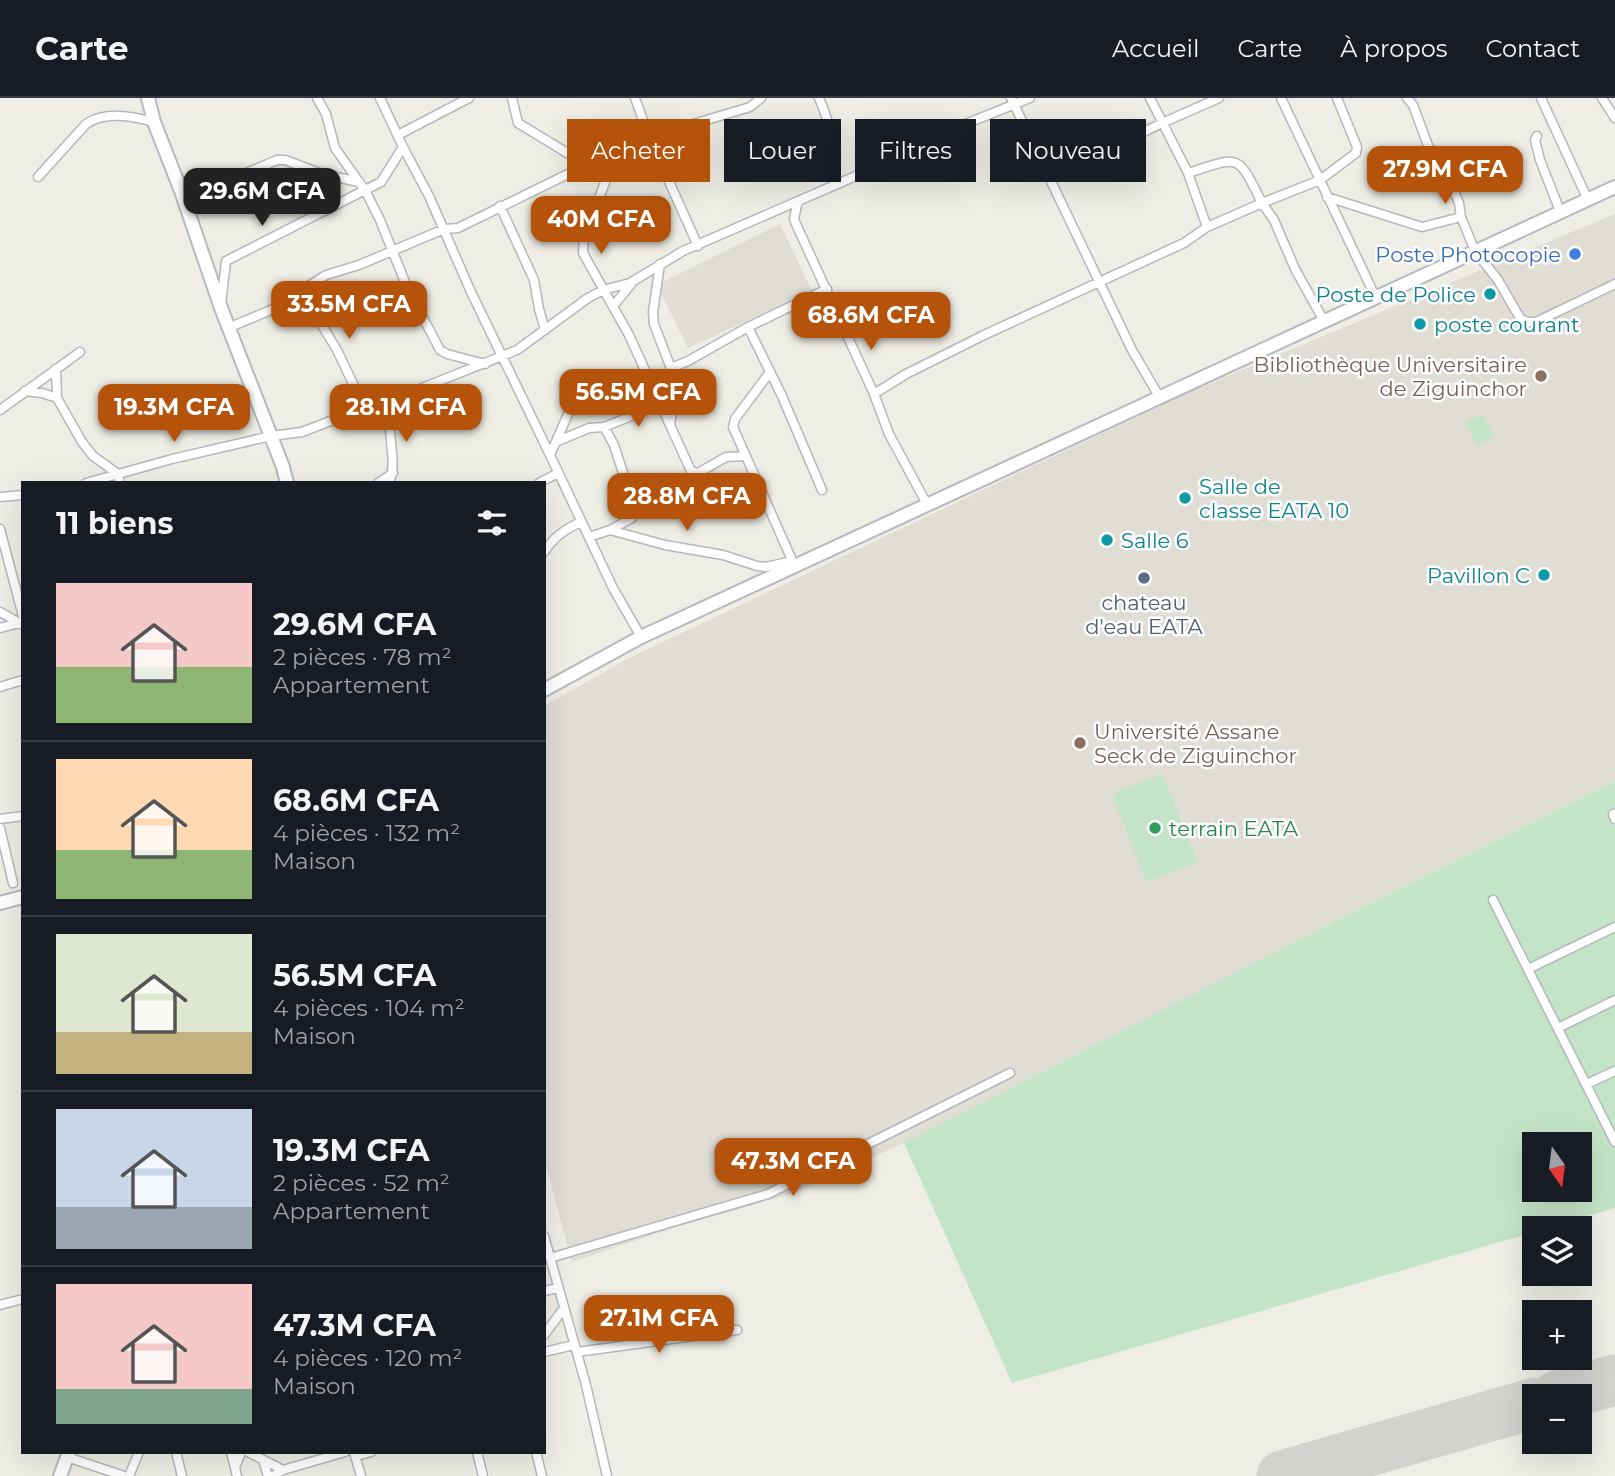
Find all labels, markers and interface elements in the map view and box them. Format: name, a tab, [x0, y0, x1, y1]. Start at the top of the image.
text: Carte	[35, 28, 128, 68]
text: Accueil	[1112, 34, 1199, 63]
text: Carte	[1237, 34, 1302, 63]
text: À propos	[1340, 34, 1447, 63]
text: Contact	[1485, 34, 1580, 63]
chip: Acheter	[567, 119, 710, 182]
chip: Louer	[724, 119, 841, 182]
chip: Filtres	[855, 119, 976, 182]
chip: Nouveau	[990, 119, 1146, 182]
pin: 27.9M CFA	[1365, 146, 1525, 206]
text: 27.9M CFA	[1383, 155, 1507, 183]
pin: 29.6M CFA	[182, 169, 342, 228]
text: 29.6M CFA	[199, 177, 325, 205]
pin: 40M CFA	[536, 197, 666, 256]
text: 40M CFA	[547, 205, 655, 233]
place label: Poste Photocopie	[1375, 242, 1561, 267]
marker: Poste Photocopie	[1567, 246, 1583, 262]
pin: 33.5M CFA	[269, 282, 429, 341]
place label: Poste de Police	[1315, 282, 1476, 307]
marker: Poste de Police	[1482, 286, 1498, 302]
text: 33.5M CFA	[287, 290, 411, 318]
pin: 68.6M CFA	[791, 292, 951, 352]
text: 68.6M CFA	[807, 301, 935, 329]
place label: poste courant	[1434, 312, 1580, 337]
marker: poste courant	[1412, 316, 1428, 332]
place label: Bibliothèque Universitaire de Ziguinchor	[1254, 352, 1527, 401]
marker: Bibliothèque Universitaire de Ziguinchor	[1533, 368, 1549, 384]
pin: 56.5M CFA	[558, 370, 718, 429]
text: 56.5M CFA	[575, 378, 701, 406]
pin: 19.3M CFA	[94, 384, 254, 444]
pin: 28.1M CFA	[326, 384, 486, 444]
text: 19.3M CFA	[114, 393, 234, 421]
text: 28.1M CFA	[346, 393, 466, 421]
pin: 28.8M CFA	[607, 474, 767, 533]
place label: Salle de classe EATA 10	[1199, 474, 1349, 523]
text: 28.8M CFA	[623, 482, 751, 510]
marker: Salle de classe EATA 10	[1177, 490, 1193, 506]
icon: filters	[473, 504, 511, 542]
text: 11 biens	[56, 505, 173, 542]
place label: Salle 6	[1121, 528, 1189, 553]
marker: Salle 6	[1099, 532, 1115, 548]
place label: Pavillon C	[1427, 563, 1530, 588]
marker: Pavillon C	[1536, 567, 1552, 583]
marker: chateau d'eau EATA	[1136, 570, 1152, 586]
place label: chateau d'eau EATA	[1085, 590, 1204, 639]
text: 29.6M CFA	[273, 606, 436, 643]
icon: home	[112, 611, 196, 695]
text: 2 pièces · 78 m²	[273, 643, 452, 671]
text: Appartement	[273, 671, 430, 699]
place label: Université Assane Seck de Ziguinchor	[1094, 719, 1297, 768]
marker: Université Assane Seck de Ziguinchor	[1072, 735, 1088, 751]
text: 68.6M CFA	[273, 782, 439, 819]
icon: home	[112, 787, 196, 871]
place label: terrain EATA	[1169, 816, 1299, 841]
text: 4 pièces · 132 m²	[273, 819, 460, 847]
marker: terrain EATA	[1147, 820, 1163, 836]
text: Maison	[273, 847, 356, 875]
text: 56.5M CFA	[273, 957, 436, 994]
icon: home	[112, 962, 196, 1046]
text: 4 pièces · 104 m²	[273, 994, 465, 1022]
text: Maison	[273, 1022, 356, 1050]
text: 19.3M CFA	[273, 1132, 430, 1169]
north arrow	[1522, 1132, 1592, 1202]
map controls	[1522, 1132, 1592, 1454]
icon: home	[112, 1137, 196, 1221]
pin: 47.3M CFA	[713, 1138, 873, 1198]
text: 47.3M CFA	[731, 1147, 855, 1175]
text: 2 pièces · 52 m²	[273, 1169, 450, 1197]
text: Appartement	[273, 1197, 430, 1225]
button: layers	[1522, 1216, 1592, 1286]
pin: 27.1M CFA	[579, 1296, 739, 1355]
button: +	[1522, 1300, 1592, 1370]
text: 27.1M CFA	[600, 1304, 718, 1332]
text: 47.3M CFA	[273, 1307, 436, 1344]
icon: home	[112, 1312, 196, 1396]
text: 4 pièces · 120 m²	[273, 1344, 462, 1372]
text: Maison	[273, 1372, 356, 1400]
button: −	[1522, 1384, 1592, 1454]

